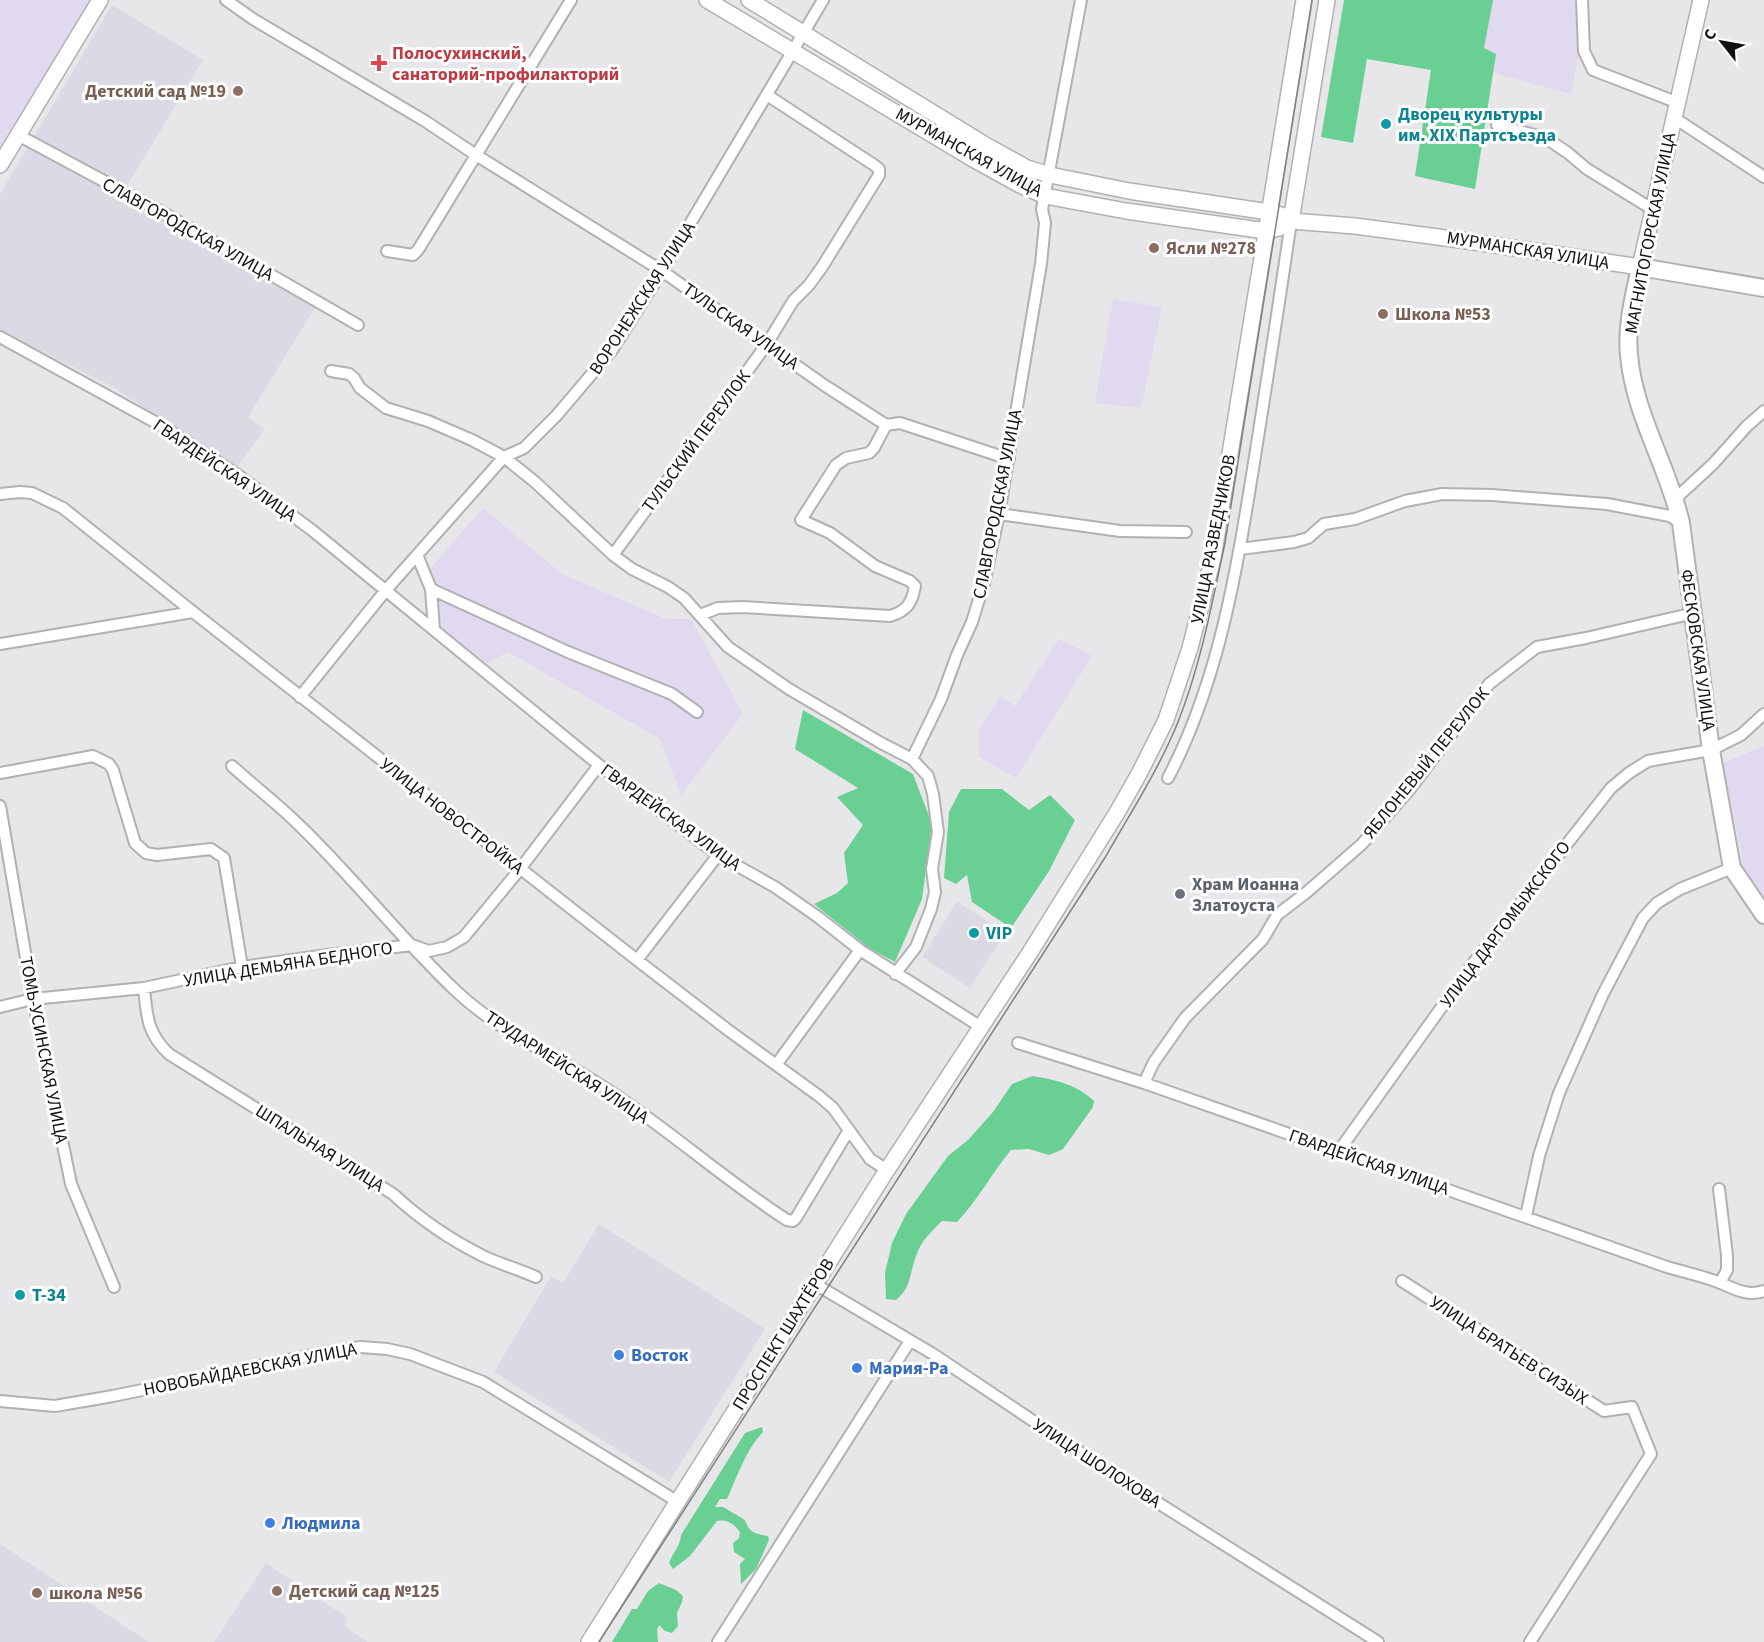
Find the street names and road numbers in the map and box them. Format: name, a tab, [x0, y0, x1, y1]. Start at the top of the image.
street label: МУРМАНСКАЯ УЛИЦА	[891, 102, 1047, 203]
street label: МАГНИТОГОРСКАЯ УЛИЦА	[1619, 130, 1682, 336]
street label: СЛАВГОРОДСКАЯ УЛИЦА	[98, 172, 278, 287]
street label: ВОРОНЕЖСКАЯ УЛИЦА	[583, 217, 701, 380]
street label: МУРМАНСКАЯ УЛИЦА	[1445, 225, 1611, 276]
street label: ТУЛЬСКАЯ УЛИЦА	[678, 277, 804, 376]
street label: ТУЛЬСКИЙ ПЕРЕУЛОК	[636, 365, 757, 517]
street label: СЛАВГОРОДСКАЯ УЛИЦА	[967, 407, 1028, 601]
street label: ГВАРДЕЙСКАЯ УЛИЦА	[148, 413, 301, 528]
street label: УЛИЦА РАЗВЕДЧИКОВ	[1185, 452, 1242, 626]
street label: ФЕСКОВСКАЯ УЛИЦА	[1674, 568, 1721, 733]
street label: ЯБЛОНЕВЫЙ ПЕРЕУЛОК	[1357, 682, 1496, 844]
street label: УЛИЦА НОВОСТРОЙКА	[375, 752, 529, 881]
street label: ГВАРДЕЙСКАЯ УЛИЦА	[595, 758, 746, 877]
street label: УЛИЦА ДАРГОМЫЖСКОГО	[1434, 836, 1576, 1013]
street label: УЛИЦА ДЕМЬЯНА БЕДНОГО	[182, 936, 394, 993]
street label: ТОМЬ-УСИНСКАЯ УЛИЦА	[13, 954, 74, 1146]
street label: ТРУДАРМЕЙСКАЯ УЛИЦА	[480, 1005, 654, 1130]
street label: ШПАЛЬНАЯ УЛИЦА	[251, 1099, 389, 1198]
street label: ГВАРДЕЙСКАЯ УЛИЦА	[1285, 1123, 1452, 1202]
street label: ПРОСПЕКТ ШАХТЁРОВ	[726, 1253, 840, 1415]
street label: УЛИЦА БРАТЬЕВ СИЗЫХ	[1425, 1290, 1593, 1411]
street label: НОВОБАЙДАЕВСКАЯ УЛИЦА	[141, 1336, 359, 1402]
street label: УЛИЦА ШОЛОХОВА	[1028, 1413, 1166, 1514]

